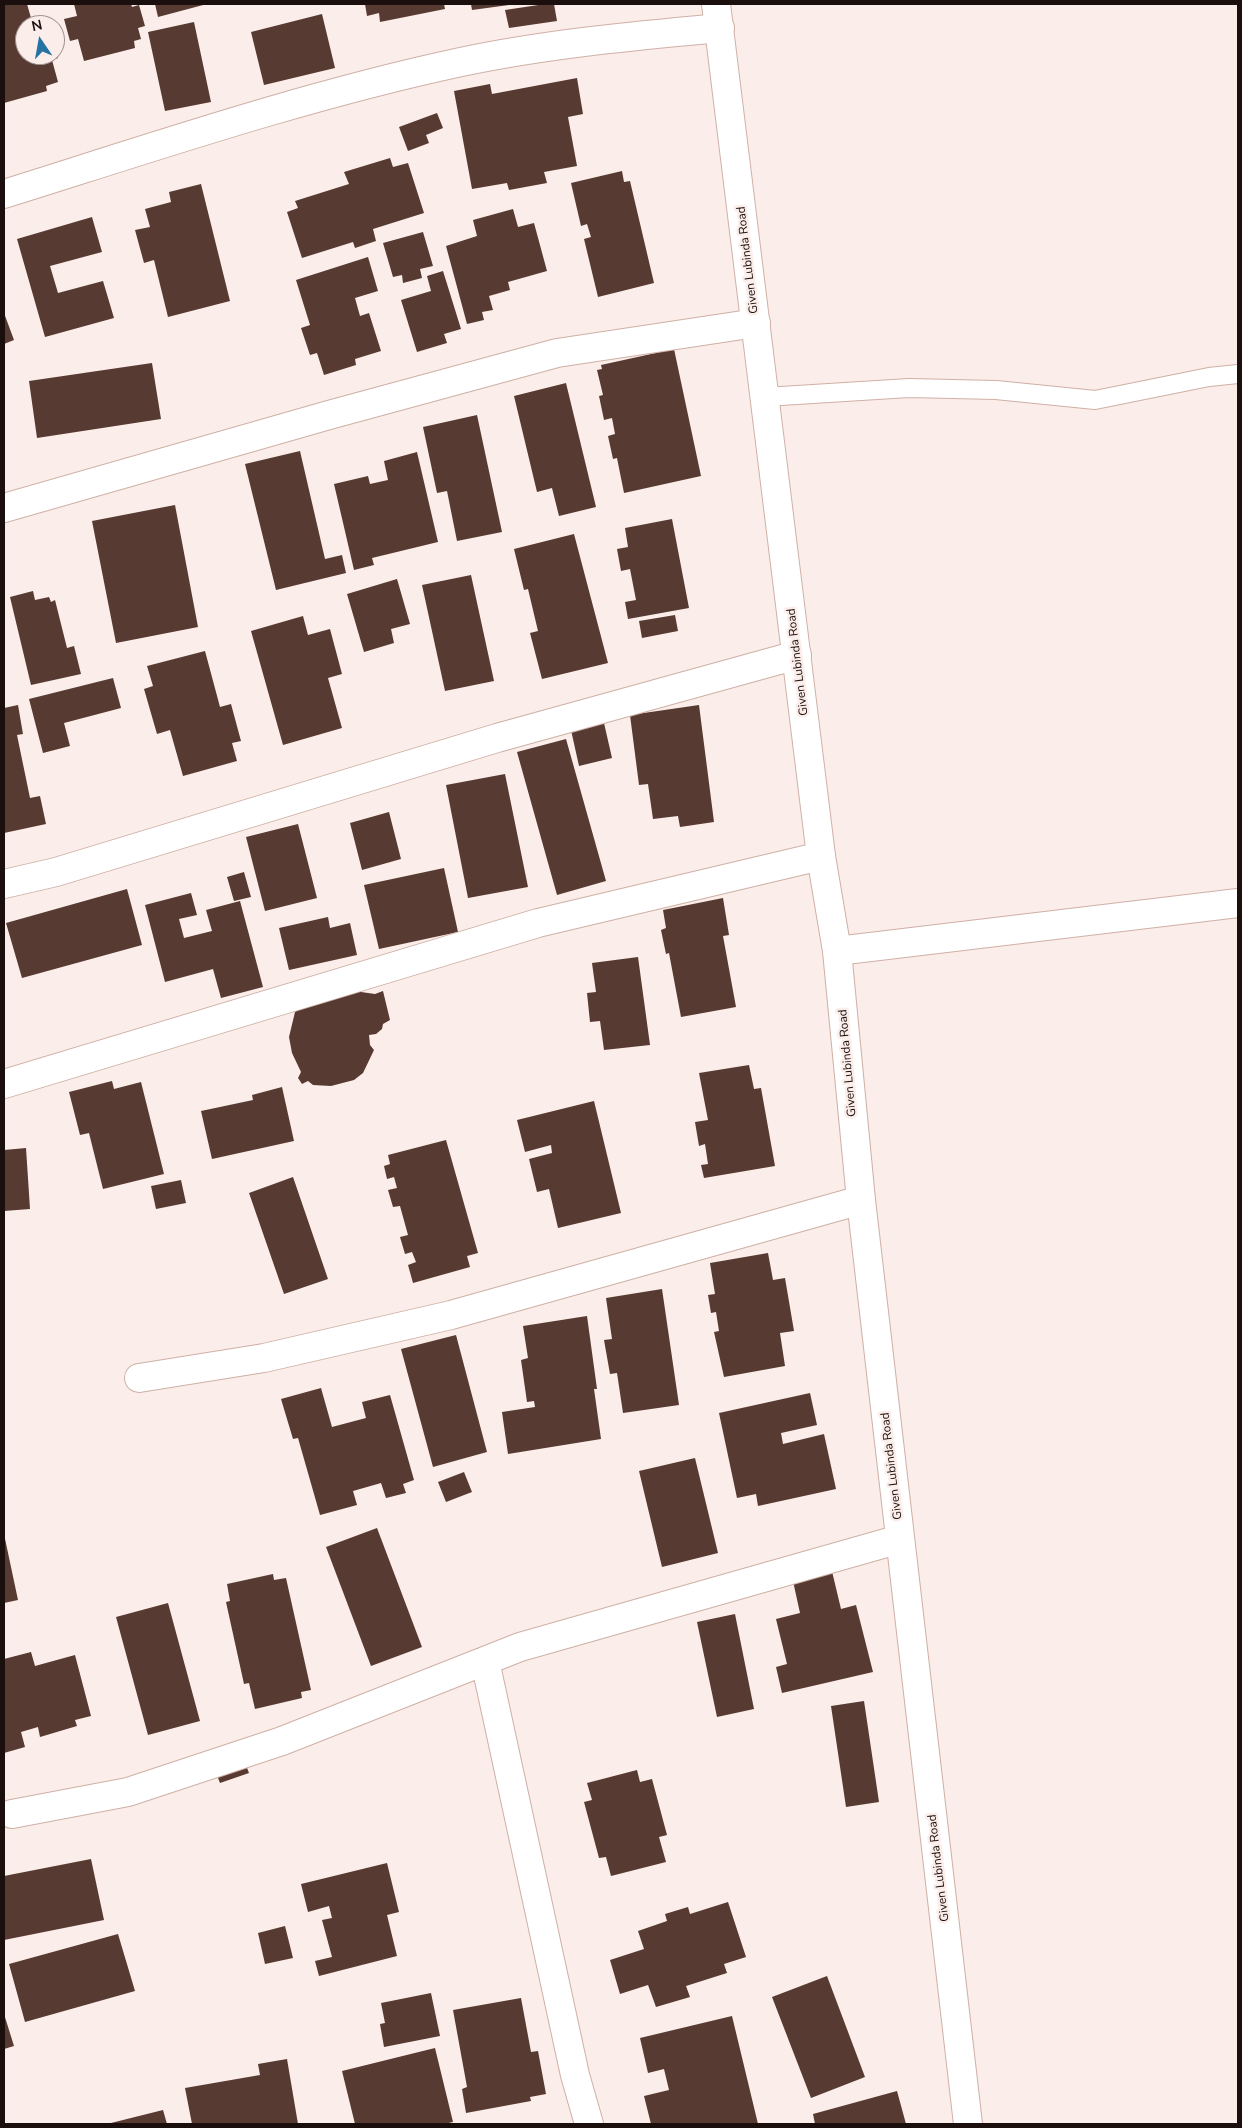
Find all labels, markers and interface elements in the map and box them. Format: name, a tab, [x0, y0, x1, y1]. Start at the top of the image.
north arrow	[15, 15, 65, 65]
text: N	[30, 15, 44, 36]
street label: Given Lubinda Road	[734, 206, 762, 314]
street label: Given Lubinda Road	[784, 608, 812, 716]
street label: Given Lubinda Road	[836, 1009, 860, 1117]
street label: Given Lubinda Road	[878, 1412, 906, 1520]
street label: Given Lubinda Road	[925, 1814, 953, 1922]

